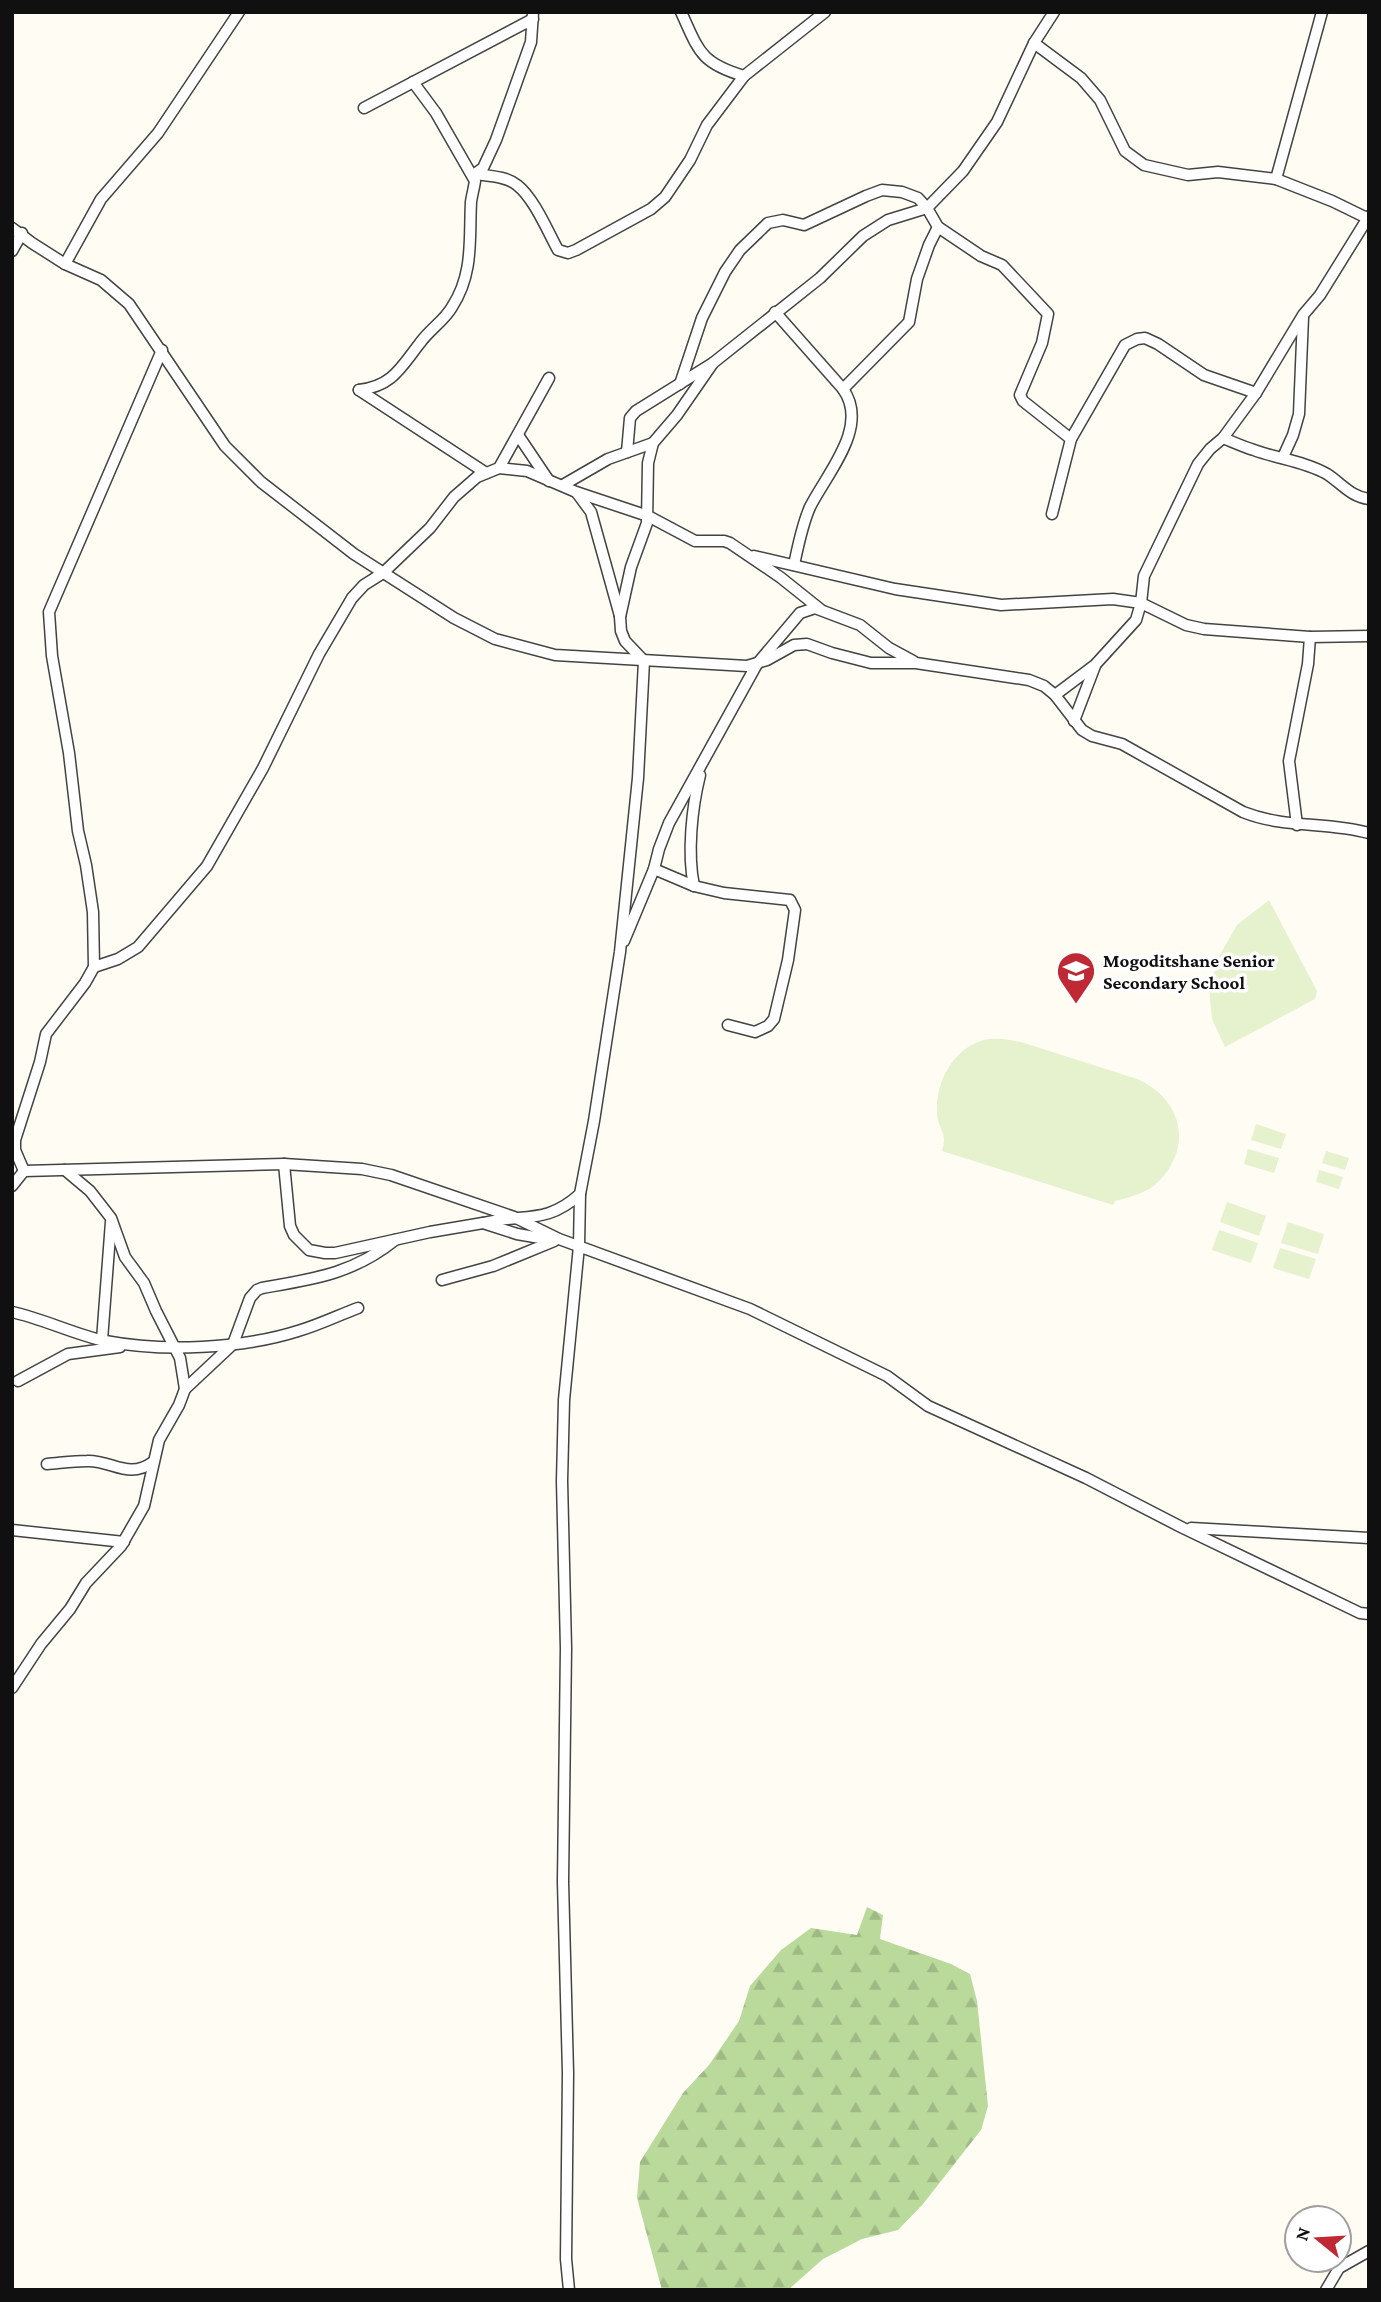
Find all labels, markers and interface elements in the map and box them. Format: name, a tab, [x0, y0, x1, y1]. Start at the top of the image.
school or university icon: Mogoditshane Senior Secondary School	[1055, 950, 1097, 1005]
place label: Mogoditshane Senior Secondary School	[1103, 950, 1275, 993]
north arrow	[1283, 2204, 1353, 2274]
text: N	[1290, 2224, 1314, 2243]

